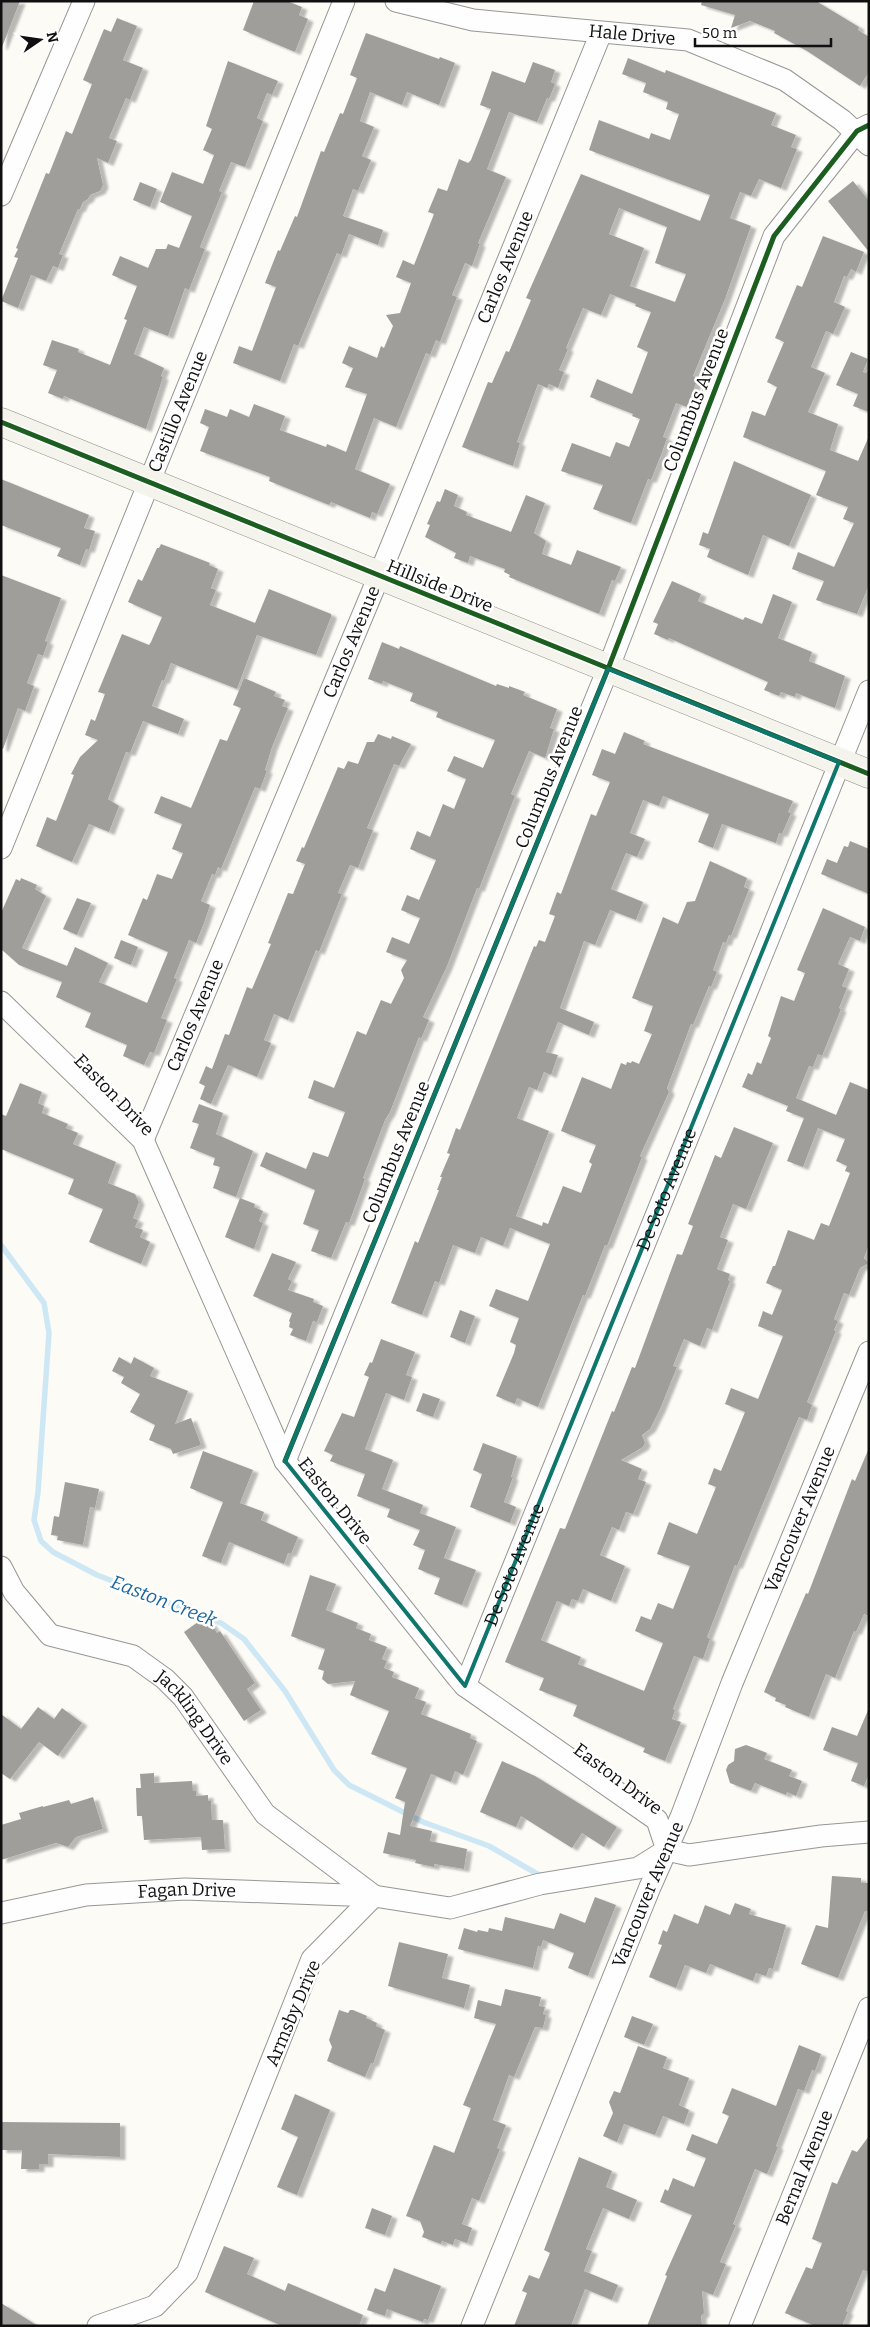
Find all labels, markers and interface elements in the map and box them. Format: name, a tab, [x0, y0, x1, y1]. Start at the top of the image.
north arrow	[15, 15, 65, 65]
scale bar	[695, 15, 831, 47]
street label: Hale Drive	[588, 20, 676, 50]
text: 50 m	[702, 24, 738, 42]
text: N	[43, 30, 62, 45]
street label: Carlos Avenue	[472, 208, 538, 327]
street label: Columbus Avenue	[658, 325, 734, 475]
street label: Castillo Avenue	[143, 347, 212, 476]
street label: Hillside Drive	[384, 555, 496, 617]
street label: Carlos Avenue	[318, 582, 385, 701]
street label: Columbus Avenue	[510, 702, 588, 852]
street label: Carlos Avenue	[162, 956, 228, 1075]
street label: Easton Drive	[70, 1049, 158, 1141]
street label: Columbus Avenue	[357, 1077, 435, 1227]
street label: De Soto Avenue	[632, 1125, 701, 1254]
street label: Vancouver Avenue	[760, 1443, 840, 1596]
street label: Easton Drive	[293, 1453, 377, 1549]
street label: De Soto Avenue	[479, 1500, 549, 1629]
water label: Easton Creek	[108, 1570, 221, 1632]
street label: Jackling Drive	[151, 1665, 238, 1769]
street label: Easton Drive	[569, 1739, 667, 1819]
street label: Vancouver Avenue	[608, 1818, 689, 1971]
street label: Fagan Drive	[137, 1878, 237, 1903]
street label: Armsby Drive	[261, 1956, 325, 2070]
street label: Bernal Avenue	[771, 2107, 837, 2228]

